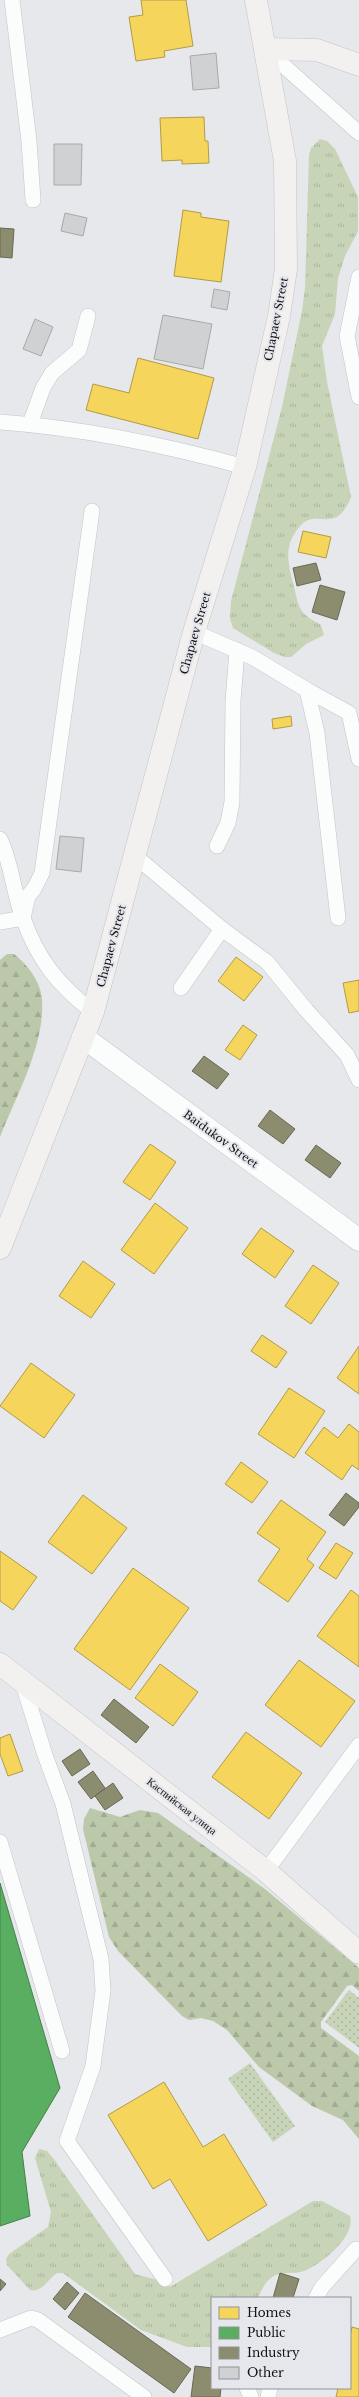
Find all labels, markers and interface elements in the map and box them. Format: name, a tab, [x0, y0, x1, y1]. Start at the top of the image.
street label: Chapaev Street	[261, 275, 291, 362]
street label: Chapaev Street	[177, 589, 214, 676]
street label: Chapaev Street	[93, 902, 129, 989]
street label: Baidukov Street	[181, 1107, 262, 1171]
street label: Каспийская улица	[144, 1774, 220, 1838]
legend	[211, 2297, 351, 2389]
text: Homes	[247, 2305, 291, 2320]
text: Public	[247, 2325, 286, 2340]
text: Industry	[247, 2345, 300, 2360]
text: Other	[247, 2365, 284, 2380]

